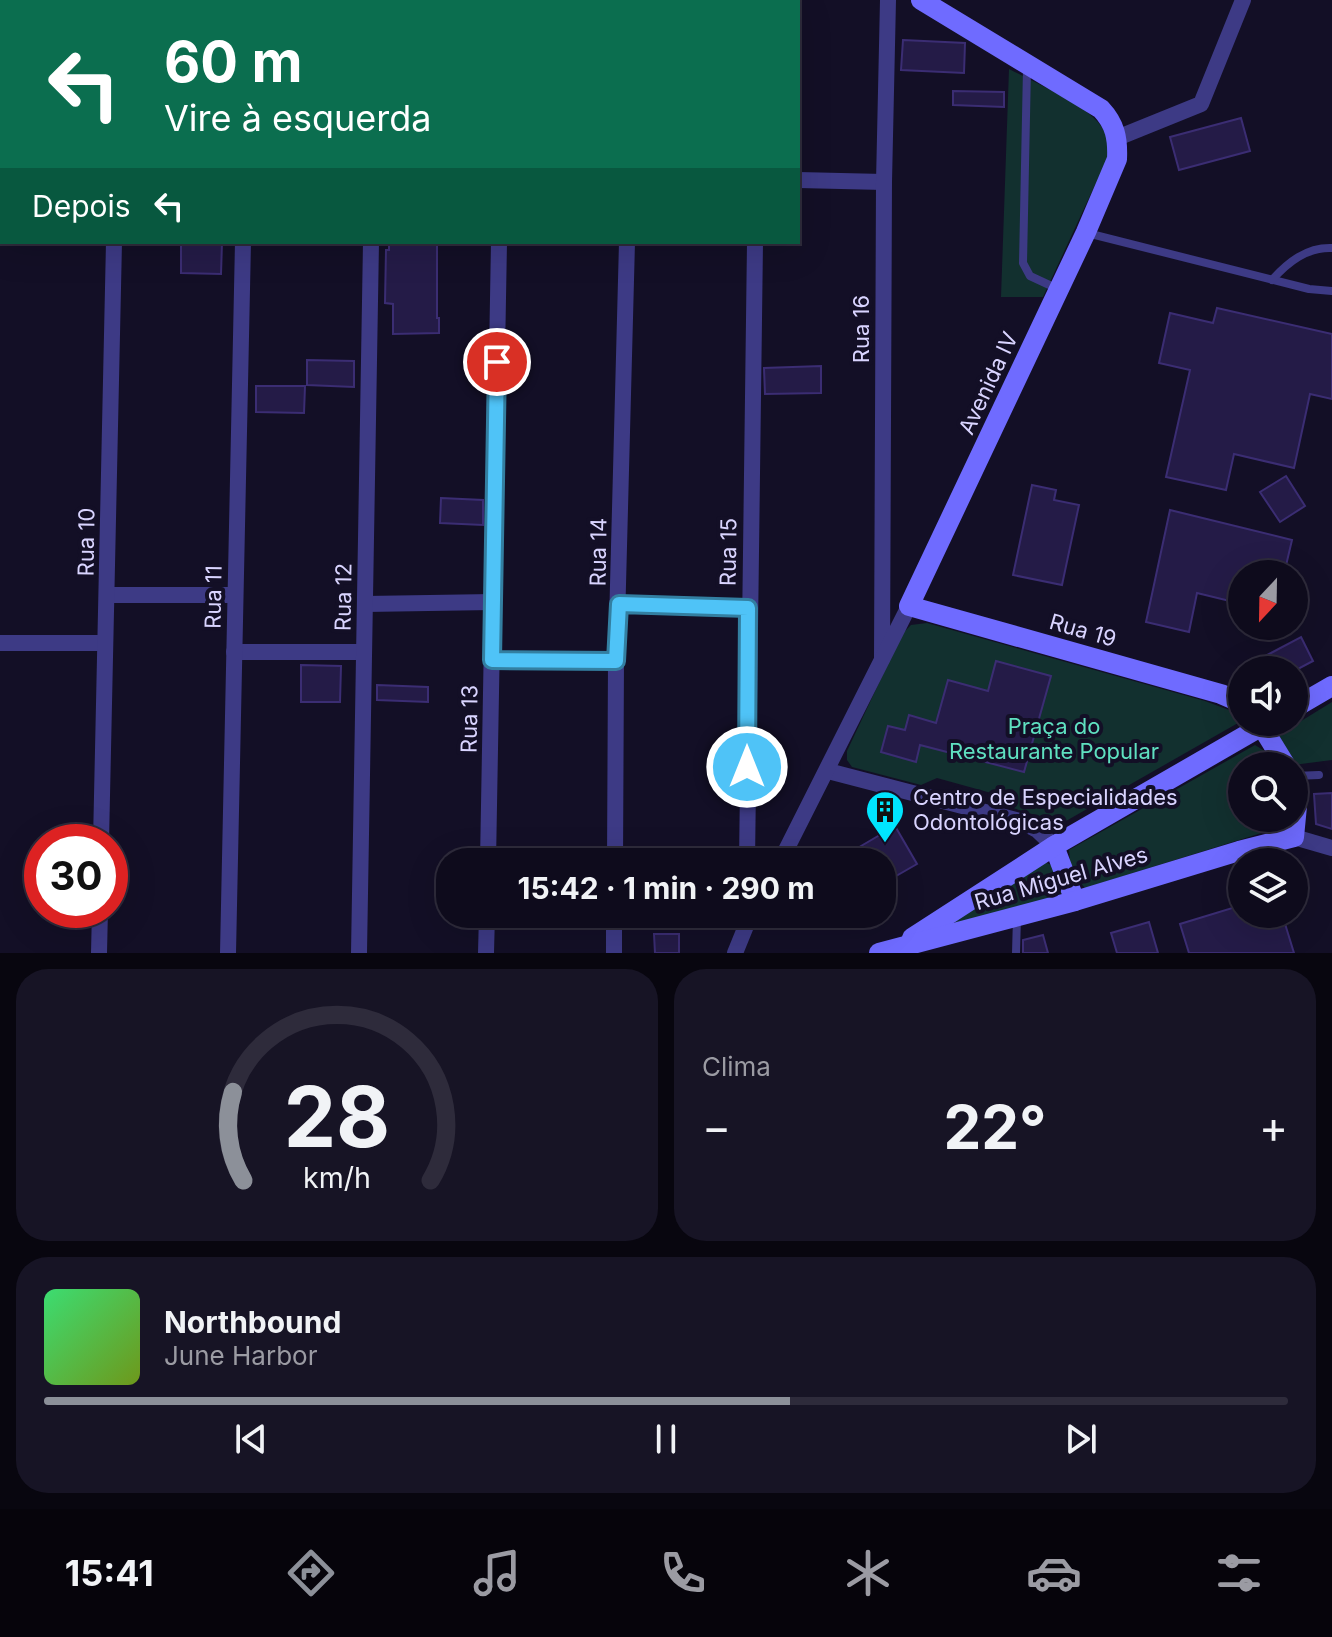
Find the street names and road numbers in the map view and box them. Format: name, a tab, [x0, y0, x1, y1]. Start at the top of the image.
street label: Rua 16	[848, 295, 874, 363]
street label: Avenida IV	[953, 328, 1023, 438]
street label: Rua 10	[72, 508, 100, 576]
street label: Rua 14	[584, 517, 612, 587]
street label: Rua 15	[714, 518, 742, 586]
street label: Rua 12	[329, 563, 357, 631]
street label: Rua 11	[199, 565, 227, 629]
street label: Rua 19	[1047, 608, 1119, 652]
street label: Rua 13	[455, 685, 483, 753]
street label: Rua Miguel Alves	[972, 841, 1150, 915]

